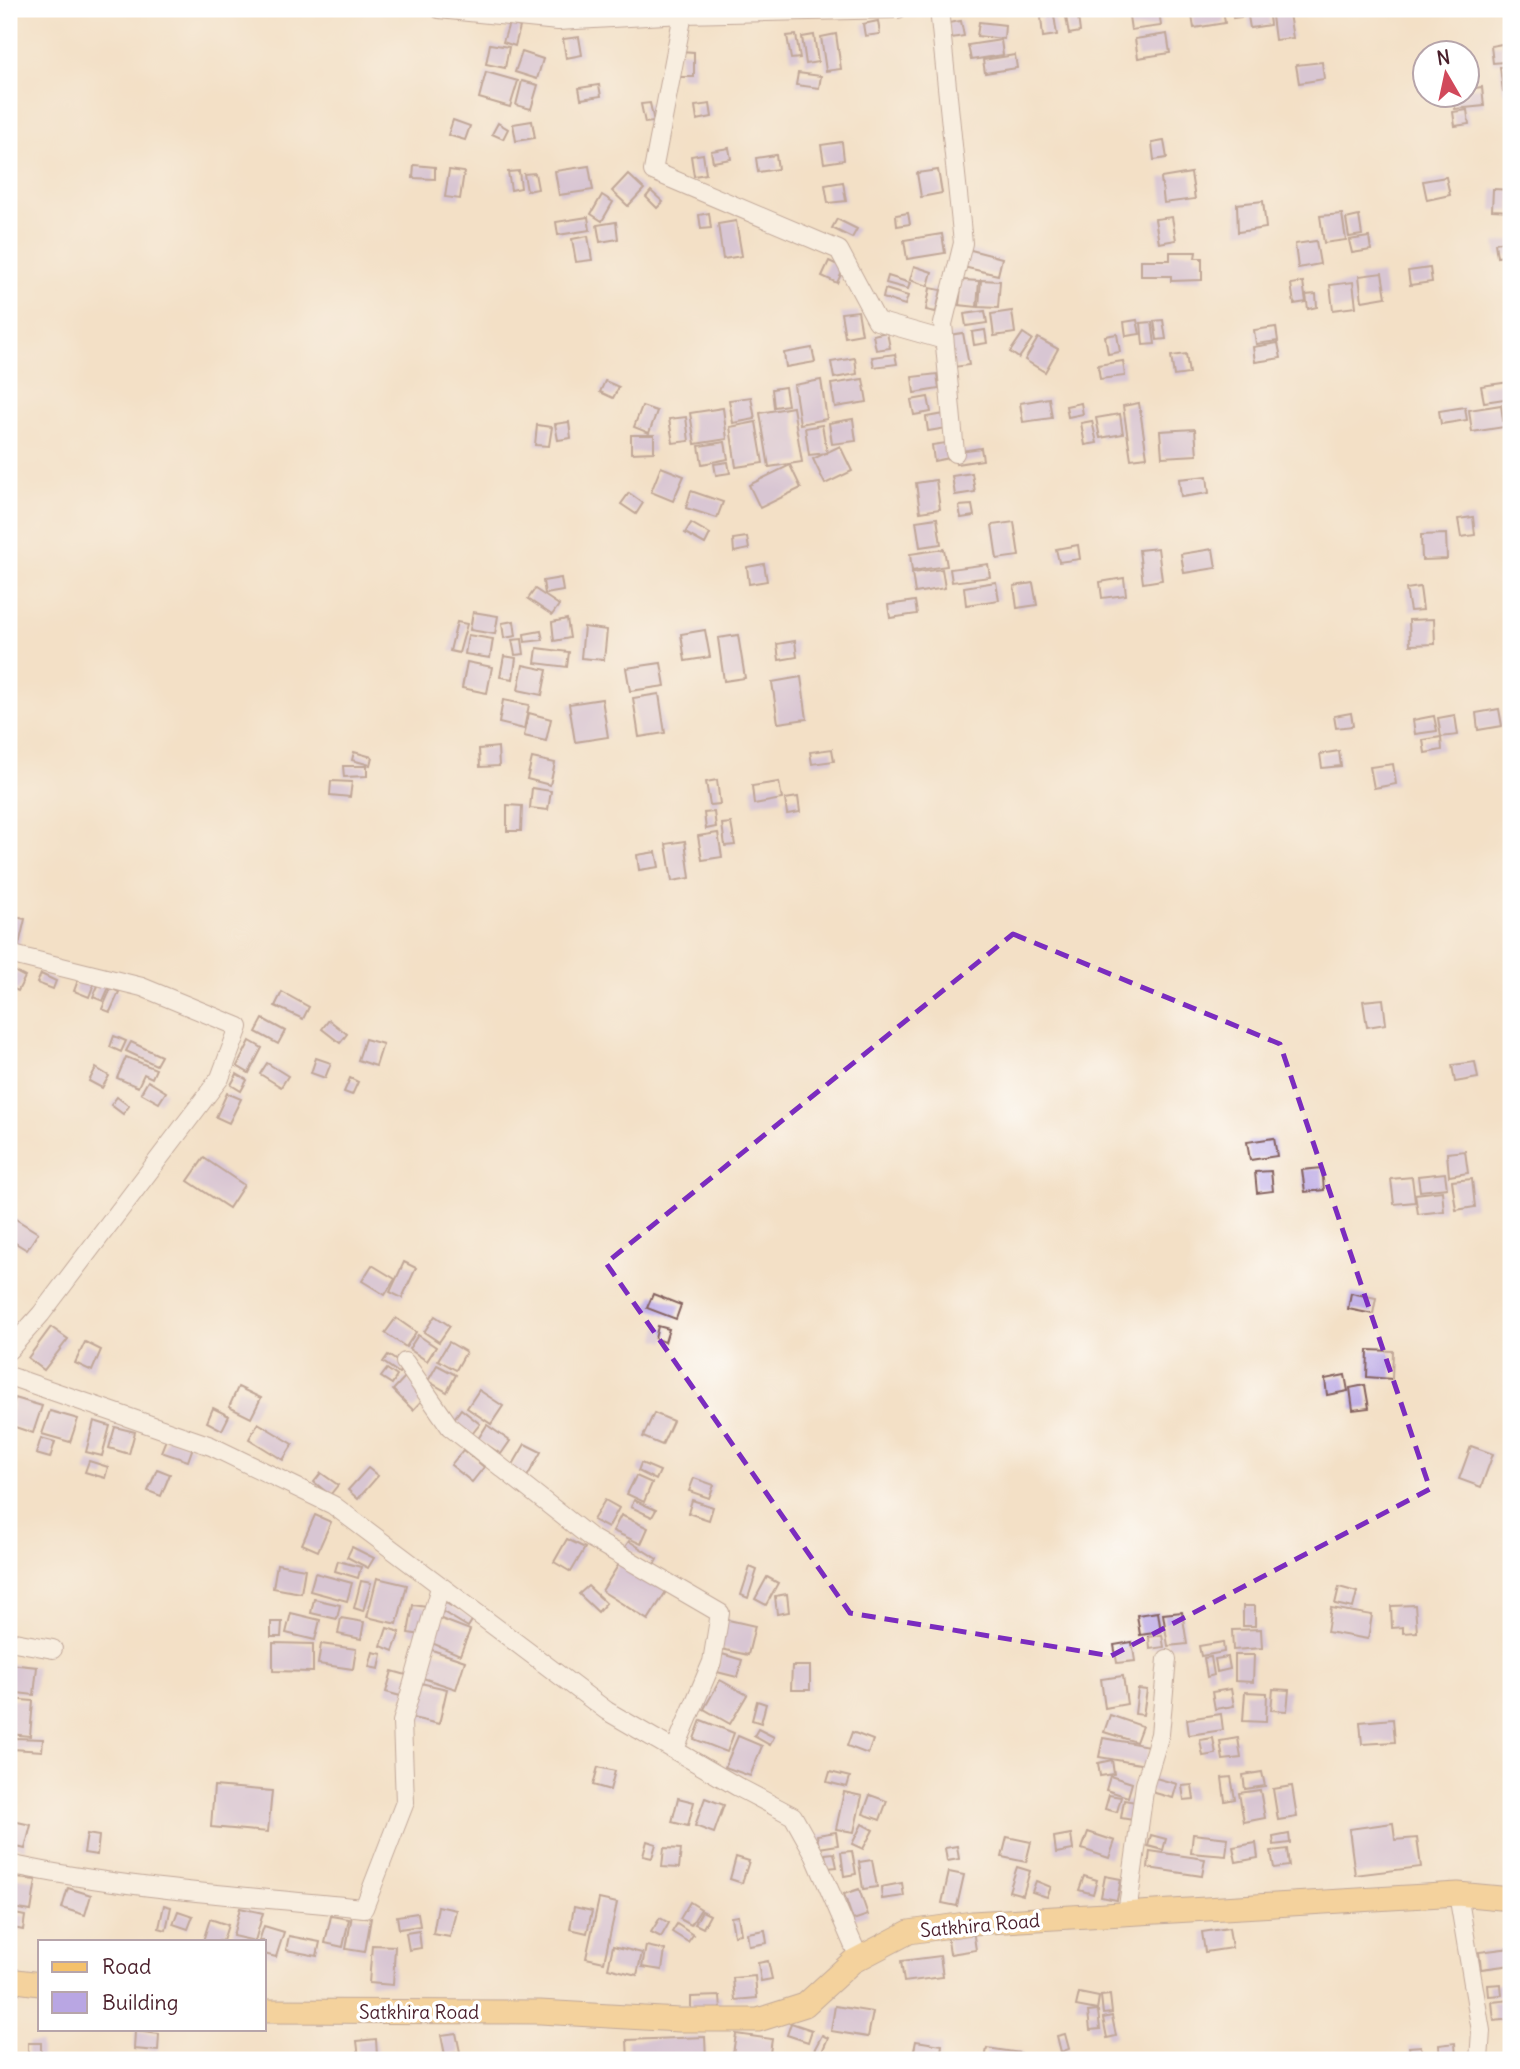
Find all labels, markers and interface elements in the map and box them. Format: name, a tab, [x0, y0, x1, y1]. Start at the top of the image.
north arrow	[1412, 38, 1482, 108]
text: N	[1435, 44, 1452, 70]
street label: Satkhira Road	[919, 1908, 1041, 1942]
legend	[38, 1940, 266, 2030]
text: Road	[102, 1953, 151, 1980]
text: Building	[102, 1989, 178, 2016]
street label: Satkhira Road	[359, 2000, 479, 2024]

